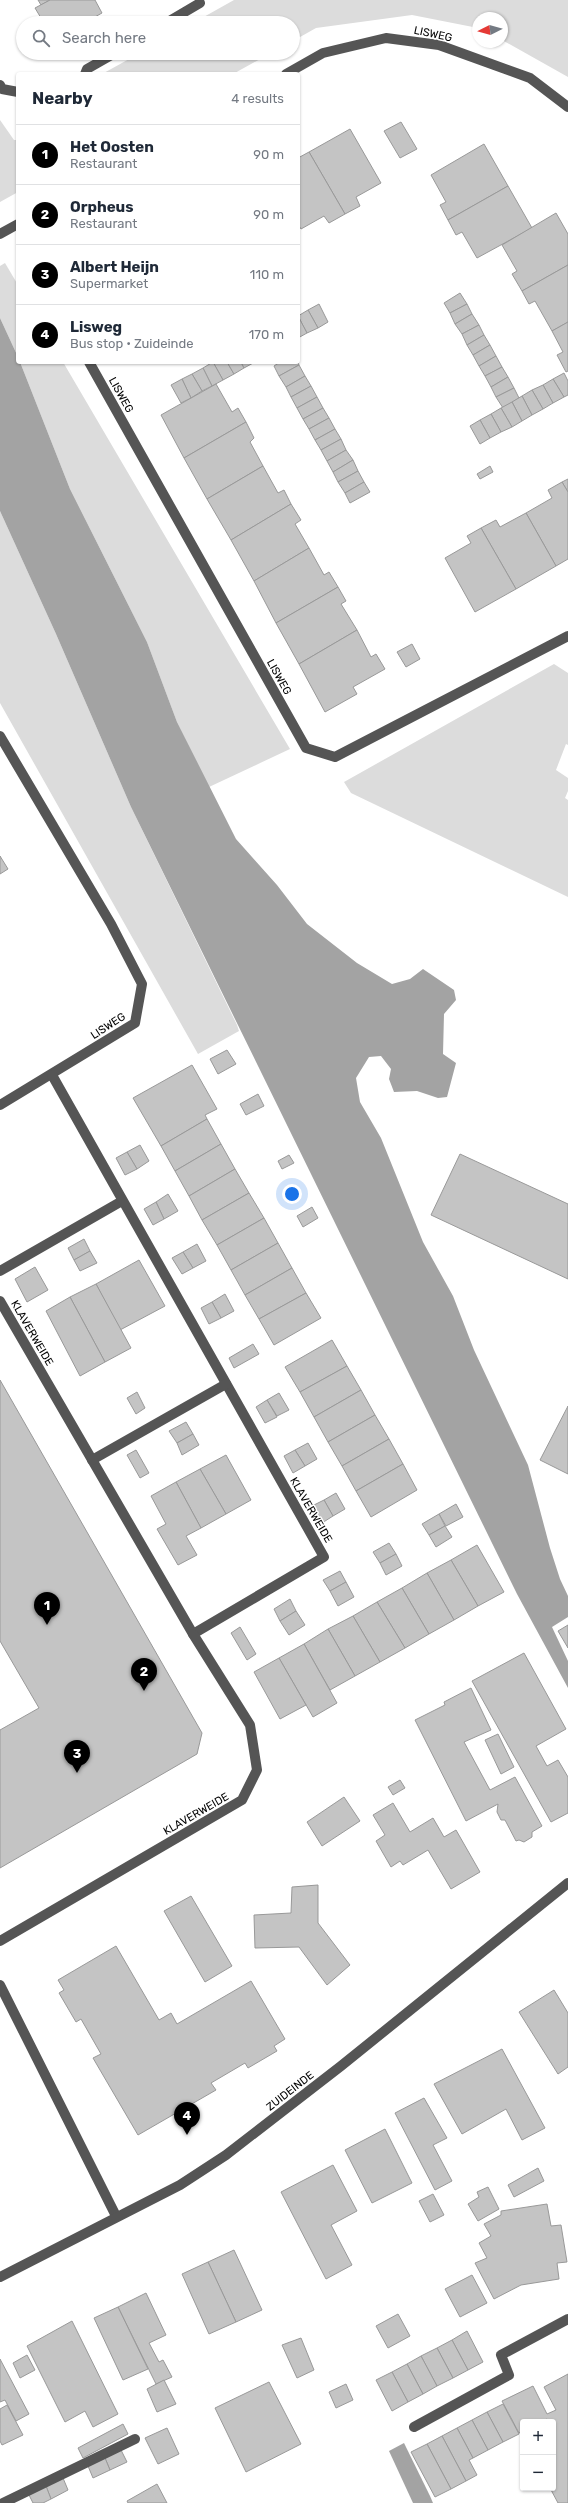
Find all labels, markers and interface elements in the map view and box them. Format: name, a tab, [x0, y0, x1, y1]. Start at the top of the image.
north arrow	[472, 12, 508, 48]
search box	[16, 16, 300, 60]
street label: LISWEG	[413, 24, 453, 44]
icon: search	[30, 27, 52, 49]
text: Search here	[62, 29, 146, 47]
text: Nearby	[32, 88, 93, 108]
text: 4 results	[231, 91, 284, 106]
text: Het Oosten	[70, 138, 154, 156]
text: 1	[42, 147, 48, 162]
text: 90 m	[253, 147, 284, 162]
text: Restaurant	[70, 156, 137, 171]
text: Orpheus	[70, 198, 134, 216]
text: 2	[41, 207, 49, 222]
text: 90 m	[253, 207, 284, 222]
text: Restaurant	[70, 216, 137, 231]
text: Albert Heijn	[70, 258, 159, 276]
text: 3	[41, 267, 49, 282]
text: 110 m	[250, 267, 284, 282]
text: Supermarket	[70, 276, 148, 291]
text: Lisweg	[70, 318, 122, 336]
text: 4	[41, 327, 49, 342]
text: 170 m	[249, 327, 284, 342]
text: Bus stop · Zuideinde	[70, 336, 194, 351]
street label: LISWEG	[106, 375, 136, 415]
street label: LISWEG	[264, 657, 294, 697]
street label: LISWEG	[88, 1010, 128, 1042]
your location	[282, 1184, 302, 1204]
street label: KLAVERWEIDE	[8, 1298, 56, 1368]
street label: KLAVERWEIDE	[287, 1475, 335, 1545]
pin: 1	[34, 1592, 60, 1625]
pin: 2	[131, 1658, 157, 1691]
pin: 3	[64, 1740, 90, 1773]
street label: KLAVERWEIDE	[161, 1790, 231, 1838]
street label: ZUIDEINDE	[264, 2068, 317, 2114]
pin: 4	[174, 2102, 200, 2135]
map controls	[520, 2419, 556, 2491]
button: +	[520, 2419, 556, 2455]
button: −	[520, 2455, 556, 2491]

